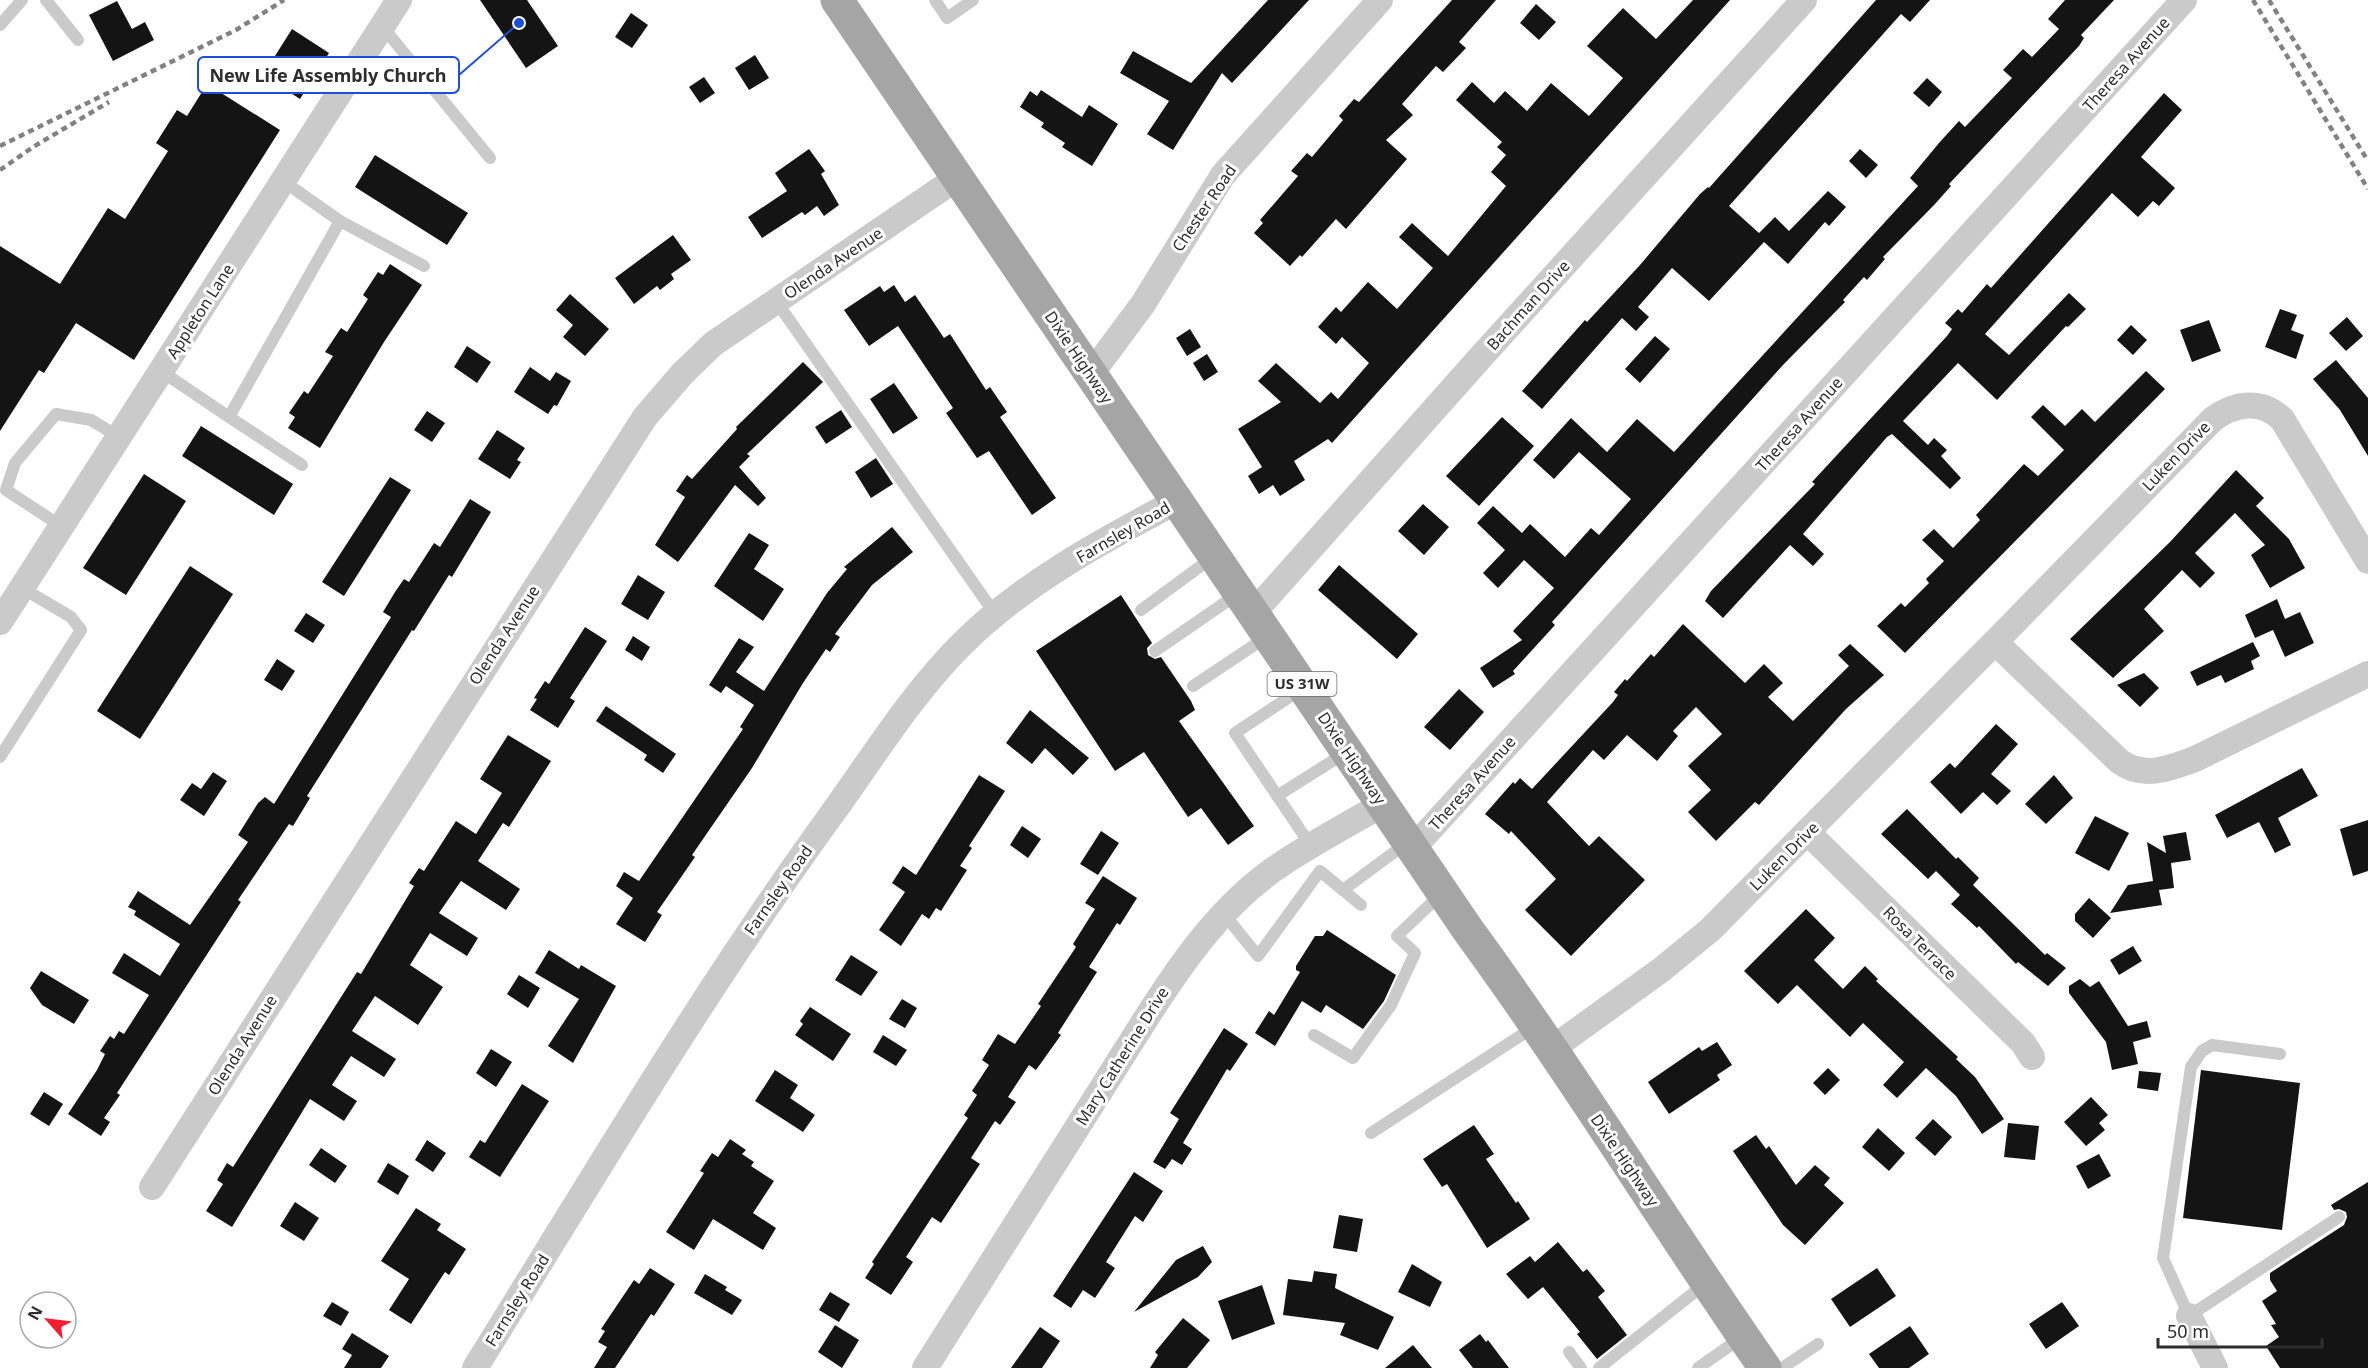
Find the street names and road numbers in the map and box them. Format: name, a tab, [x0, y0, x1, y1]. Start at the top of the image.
street label: Theresa Avenue	[2078, 12, 2174, 116]
street label: Chester Road	[1167, 160, 1241, 256]
street label: Olenda Avenue	[779, 222, 887, 304]
street label: Bachman Drive	[1482, 255, 1574, 355]
street label: Appleton Lane	[161, 259, 239, 363]
street label: Dixie Highway	[1040, 306, 1119, 408]
street label: Theresa Avenue	[1751, 372, 1847, 476]
street label: Luken Drive	[2137, 416, 2215, 496]
street label: Farnsley Road	[1072, 496, 1174, 568]
street label: Olenda Avenue	[464, 581, 544, 689]
road number: US 31W	[1268, 672, 1336, 696]
street label: Dixie Highway	[1313, 707, 1392, 809]
street label: Theresa Avenue	[1424, 731, 1520, 835]
street label: Luken Drive	[1745, 817, 1823, 895]
street label: Farnsley Road	[739, 841, 817, 939]
street label: Rosa Terrace	[1878, 901, 1962, 985]
street label: Mary Catherine Drive	[1070, 983, 1174, 1129]
street label: Olenda Avenue	[202, 991, 282, 1099]
street label: Dixie Highway	[1586, 1109, 1665, 1211]
street label: Farnsley Road	[480, 1250, 554, 1350]

